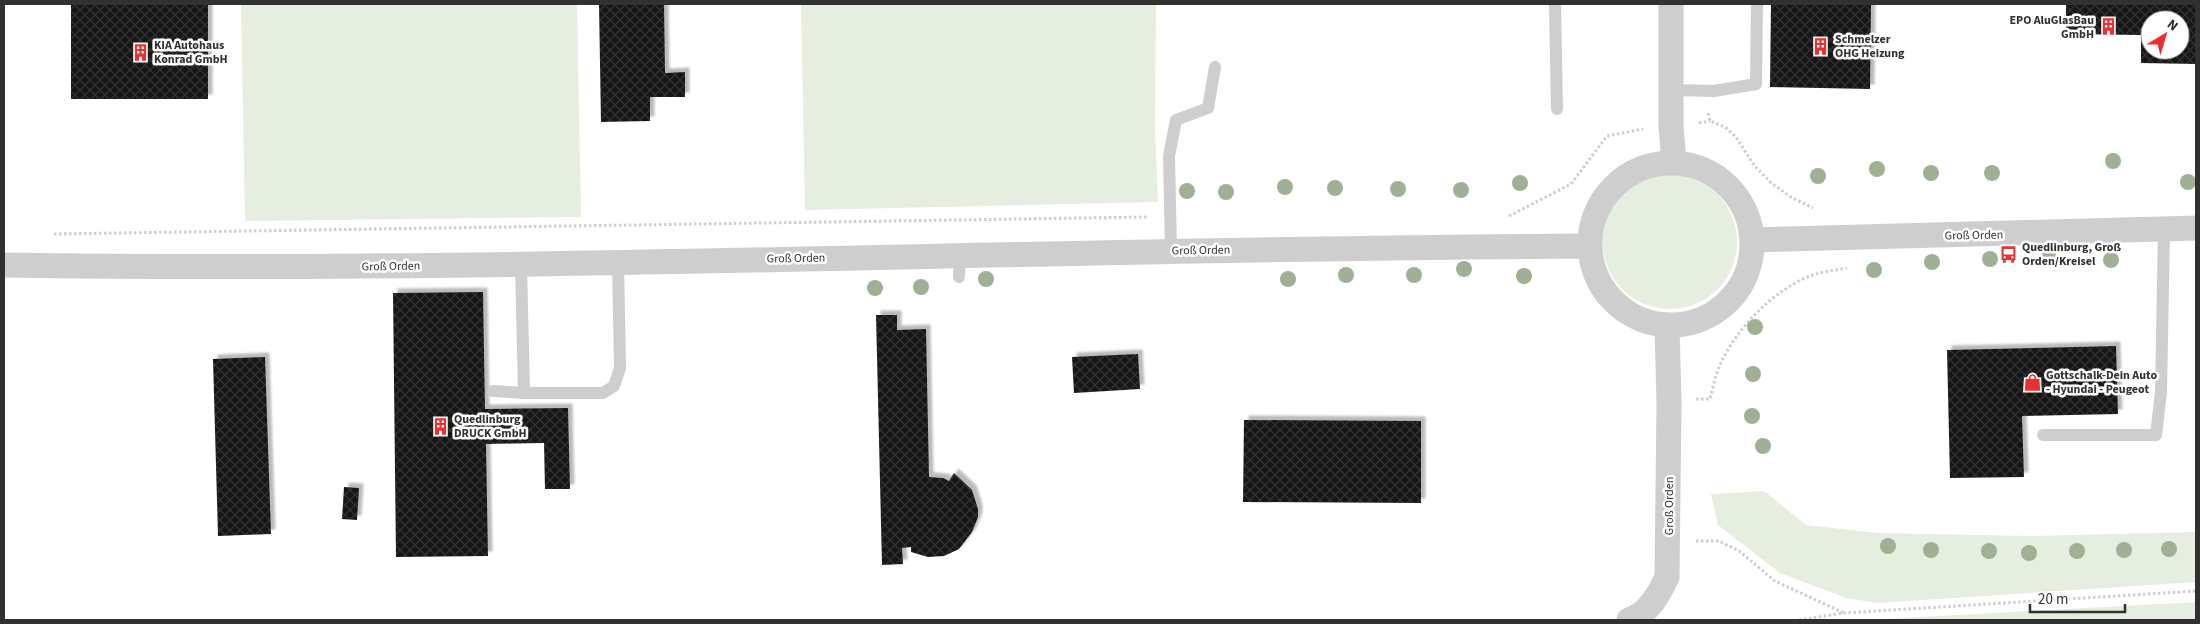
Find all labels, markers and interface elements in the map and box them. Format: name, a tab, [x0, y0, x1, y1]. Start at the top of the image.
north arrow	[2140, 10, 2190, 60]
place label: EPO AluGlasBau GmbH	[2009, 12, 2094, 43]
text: N	[2163, 15, 2182, 36]
building icon: EPO AluGlasBau GmbH	[2098, 17, 2118, 37]
place label: Schmelzer OHG Heizung	[1835, 31, 1905, 62]
building icon: Schmelzer OHG Heizung	[1811, 36, 1831, 56]
place label: KIA Autohaus Konrad GmbH	[154, 37, 228, 68]
building icon: KIA Autohaus Konrad GmbH	[130, 42, 150, 62]
street label: Groß Orden	[1945, 226, 2003, 245]
place label: Quedlinburg, Groß Orden/Kreisel	[2022, 239, 2121, 270]
street label: Groß Orden	[1172, 241, 1230, 260]
bus stop icon: Quedlinburg, Groß Orden/Kreisel	[1998, 244, 2018, 264]
street label: Groß Orden	[767, 249, 825, 268]
street label: Groß Orden	[362, 257, 420, 276]
place label: Gottschalk-Dein Auto - Hyundai - Peugeot	[2046, 367, 2157, 398]
shop icon: Gottschalk-Dein Auto - Hyundai - Peugeot	[2022, 372, 2042, 392]
place label: Quedlinburg DRUCK GmbH	[454, 411, 527, 442]
building icon: Quedlinburg DRUCK GmbH	[430, 416, 450, 436]
street label: Groß Orden	[1661, 477, 1678, 535]
scale bar	[2030, 582, 2125, 614]
text: 20 m	[2038, 589, 2068, 610]

